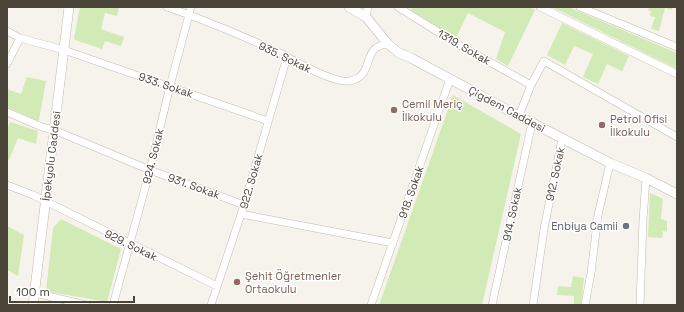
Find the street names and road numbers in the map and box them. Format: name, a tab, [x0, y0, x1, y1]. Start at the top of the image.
street label: 1319. Sokak	[435, 26, 493, 68]
street label: 935. Sokak	[256, 38, 314, 76]
street label: 933. Sokak	[137, 69, 195, 101]
street label: Çigdem Caddesi	[466, 83, 548, 135]
street label: İpekyolu Caddesi	[39, 110, 63, 202]
street label: 924. Sokak	[139, 127, 167, 185]
street label: 912. Sokak	[542, 146, 568, 202]
street label: 922. Sokak	[236, 152, 266, 210]
street label: 918. Sokak	[395, 164, 427, 220]
street label: 931. Sokak	[166, 170, 222, 202]
street label: 914. Sokak	[499, 186, 525, 242]
street label: 929. Sokak	[102, 226, 160, 264]

